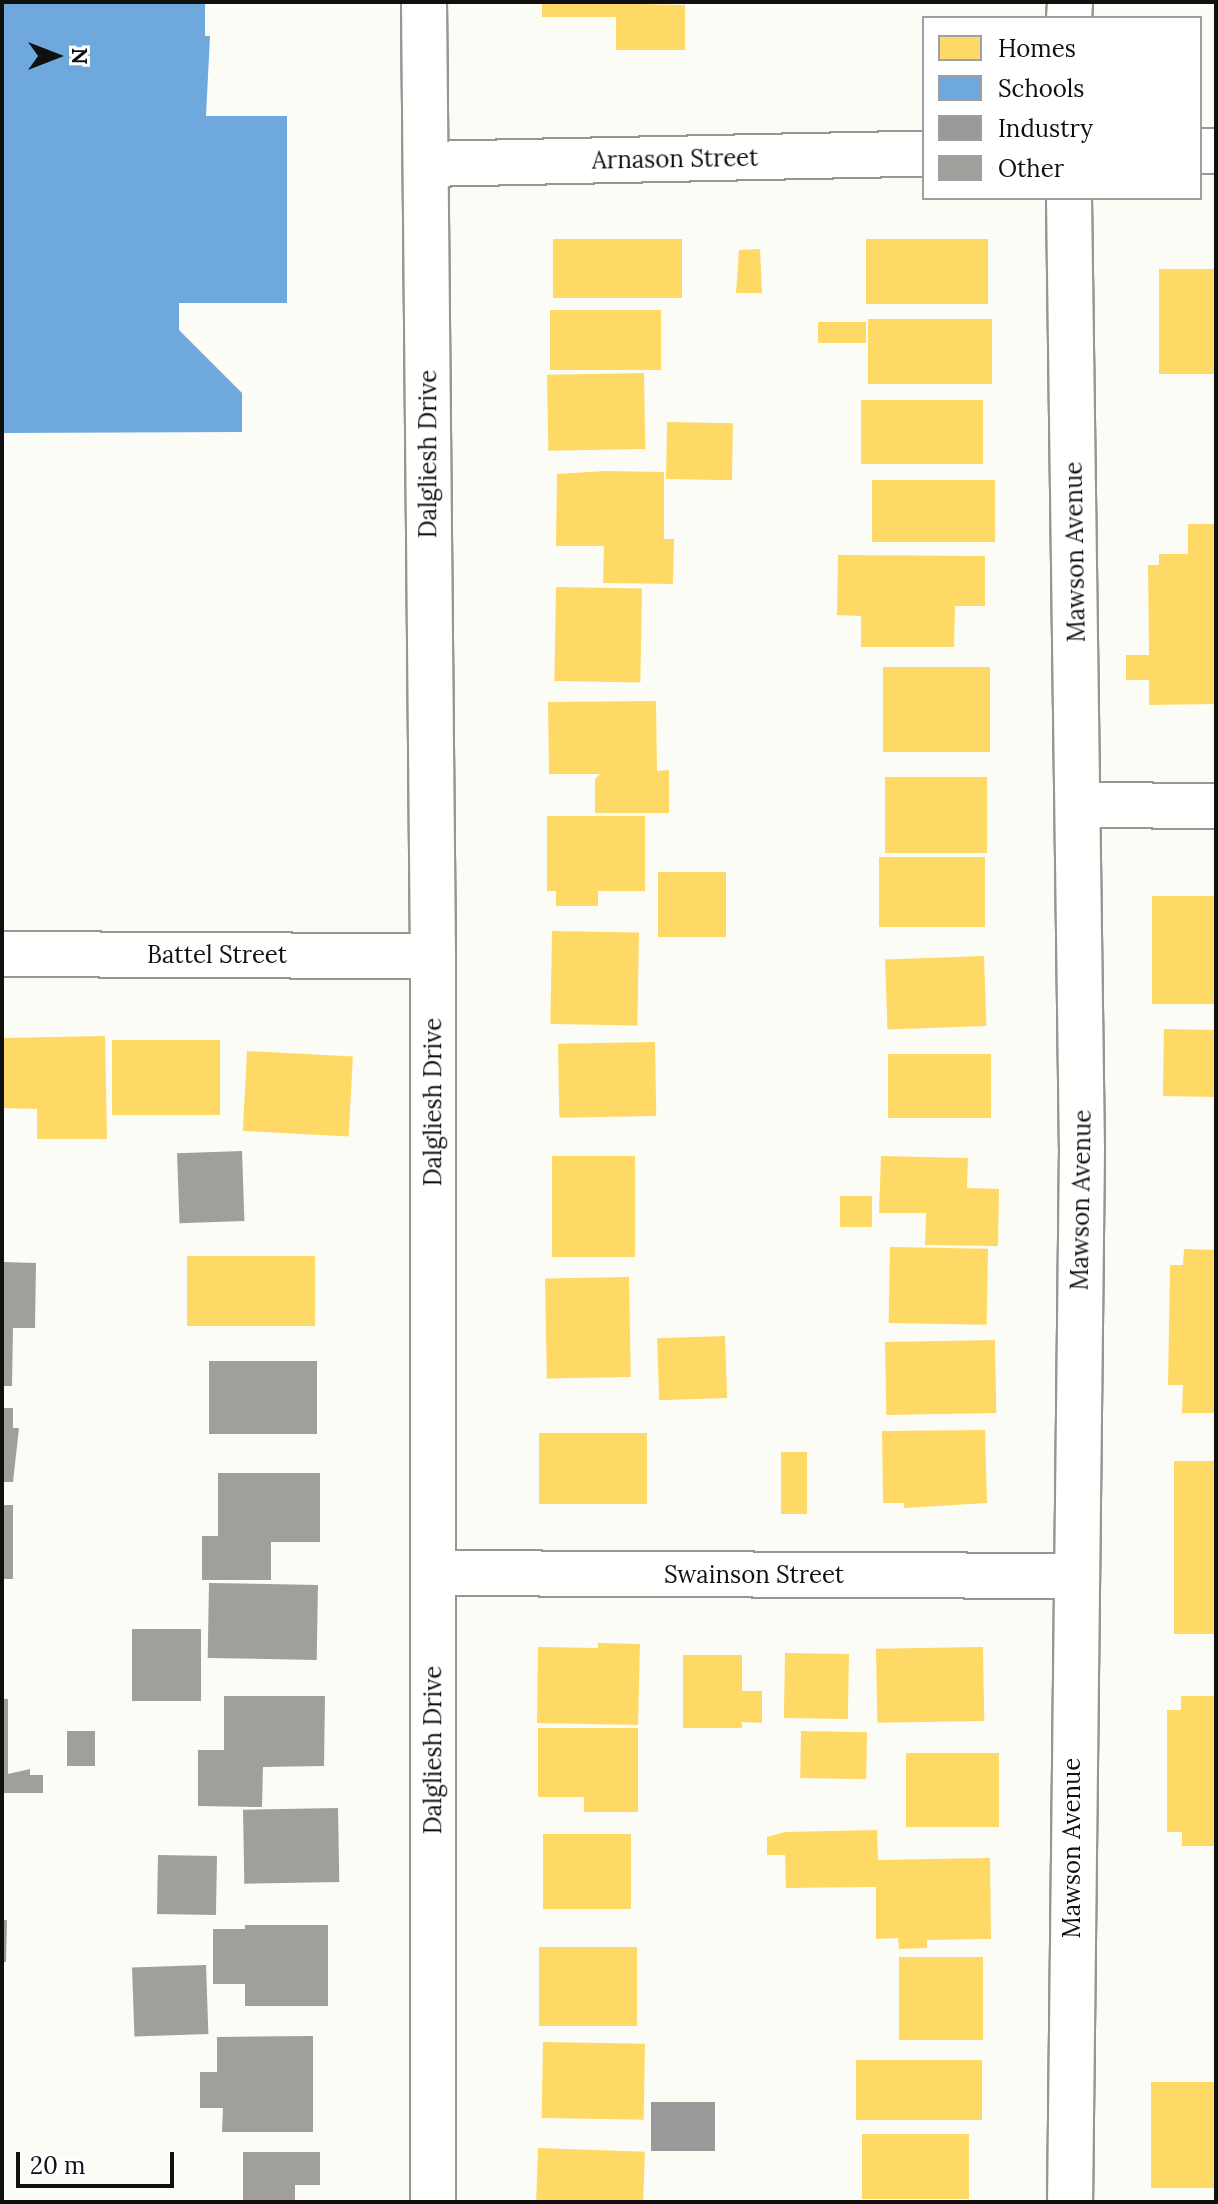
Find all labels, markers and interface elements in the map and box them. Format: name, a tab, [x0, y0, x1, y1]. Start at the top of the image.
north arrow	[16, 16, 96, 96]
legend	[922, 16, 1202, 200]
text: Homes	[998, 33, 1076, 64]
text: N	[66, 47, 94, 65]
text: Schools	[998, 73, 1084, 104]
text: Industry	[998, 113, 1093, 144]
street label: Arnason Street	[592, 143, 758, 175]
text: Other	[998, 153, 1064, 184]
street label: Dalgliesh Drive	[414, 370, 442, 538]
street label: Mawson Avenue	[1059, 461, 1091, 643]
street label: Battel Street	[147, 941, 287, 969]
street label: Dalgliesh Drive	[419, 1018, 447, 1186]
street label: Mawson Avenue	[1065, 1109, 1097, 1291]
street label: Swainson Street	[664, 1561, 844, 1589]
street label: Dalgliesh Drive	[419, 1666, 447, 1834]
street label: Mawson Avenue	[1058, 1758, 1086, 1938]
scale bar	[20, 2136, 178, 2186]
text: 20 m	[30, 2150, 86, 2181]

